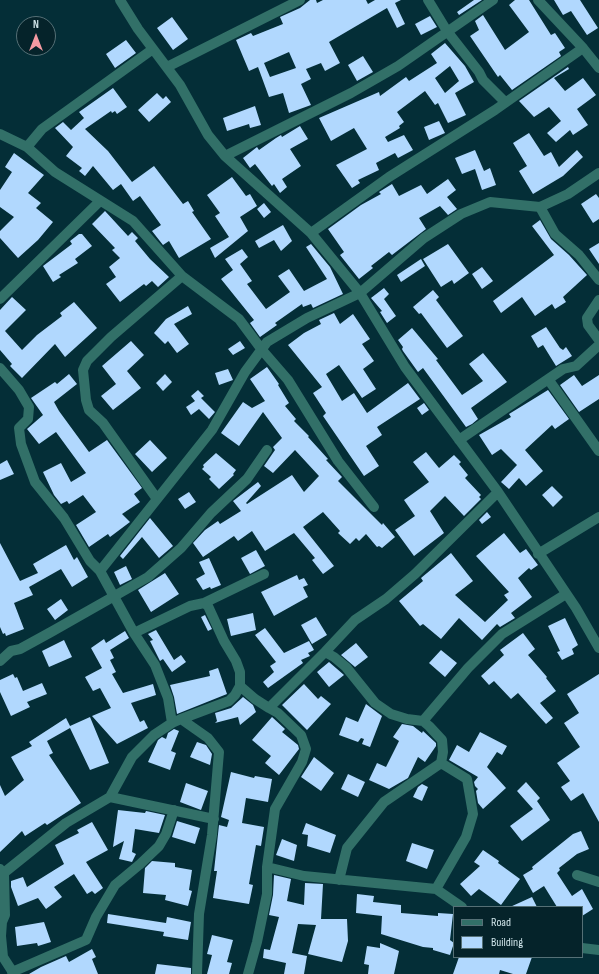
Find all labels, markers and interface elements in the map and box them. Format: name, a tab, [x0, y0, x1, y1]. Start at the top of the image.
north arrow	[16, 16, 56, 56]
text: N	[33, 18, 39, 31]
legend	[453, 906, 583, 958]
text: Road	[491, 915, 511, 930]
text: Building	[491, 935, 523, 950]

